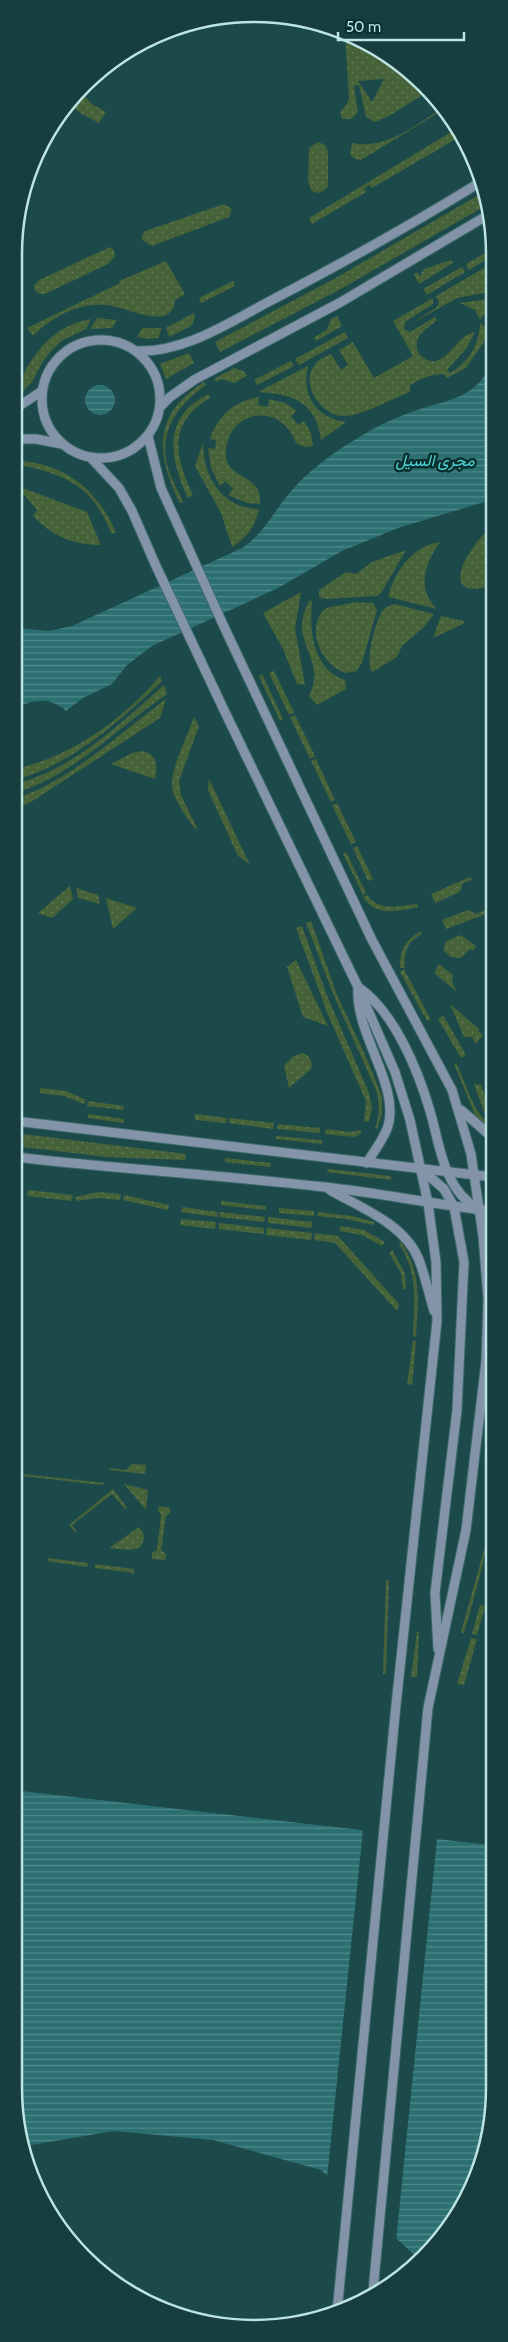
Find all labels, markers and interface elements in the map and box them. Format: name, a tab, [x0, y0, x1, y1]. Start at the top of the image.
scale bar	[338, 10, 464, 42]
text: 50 m	[346, 18, 381, 36]
water label: مجرى السيل	[395, 451, 475, 471]

